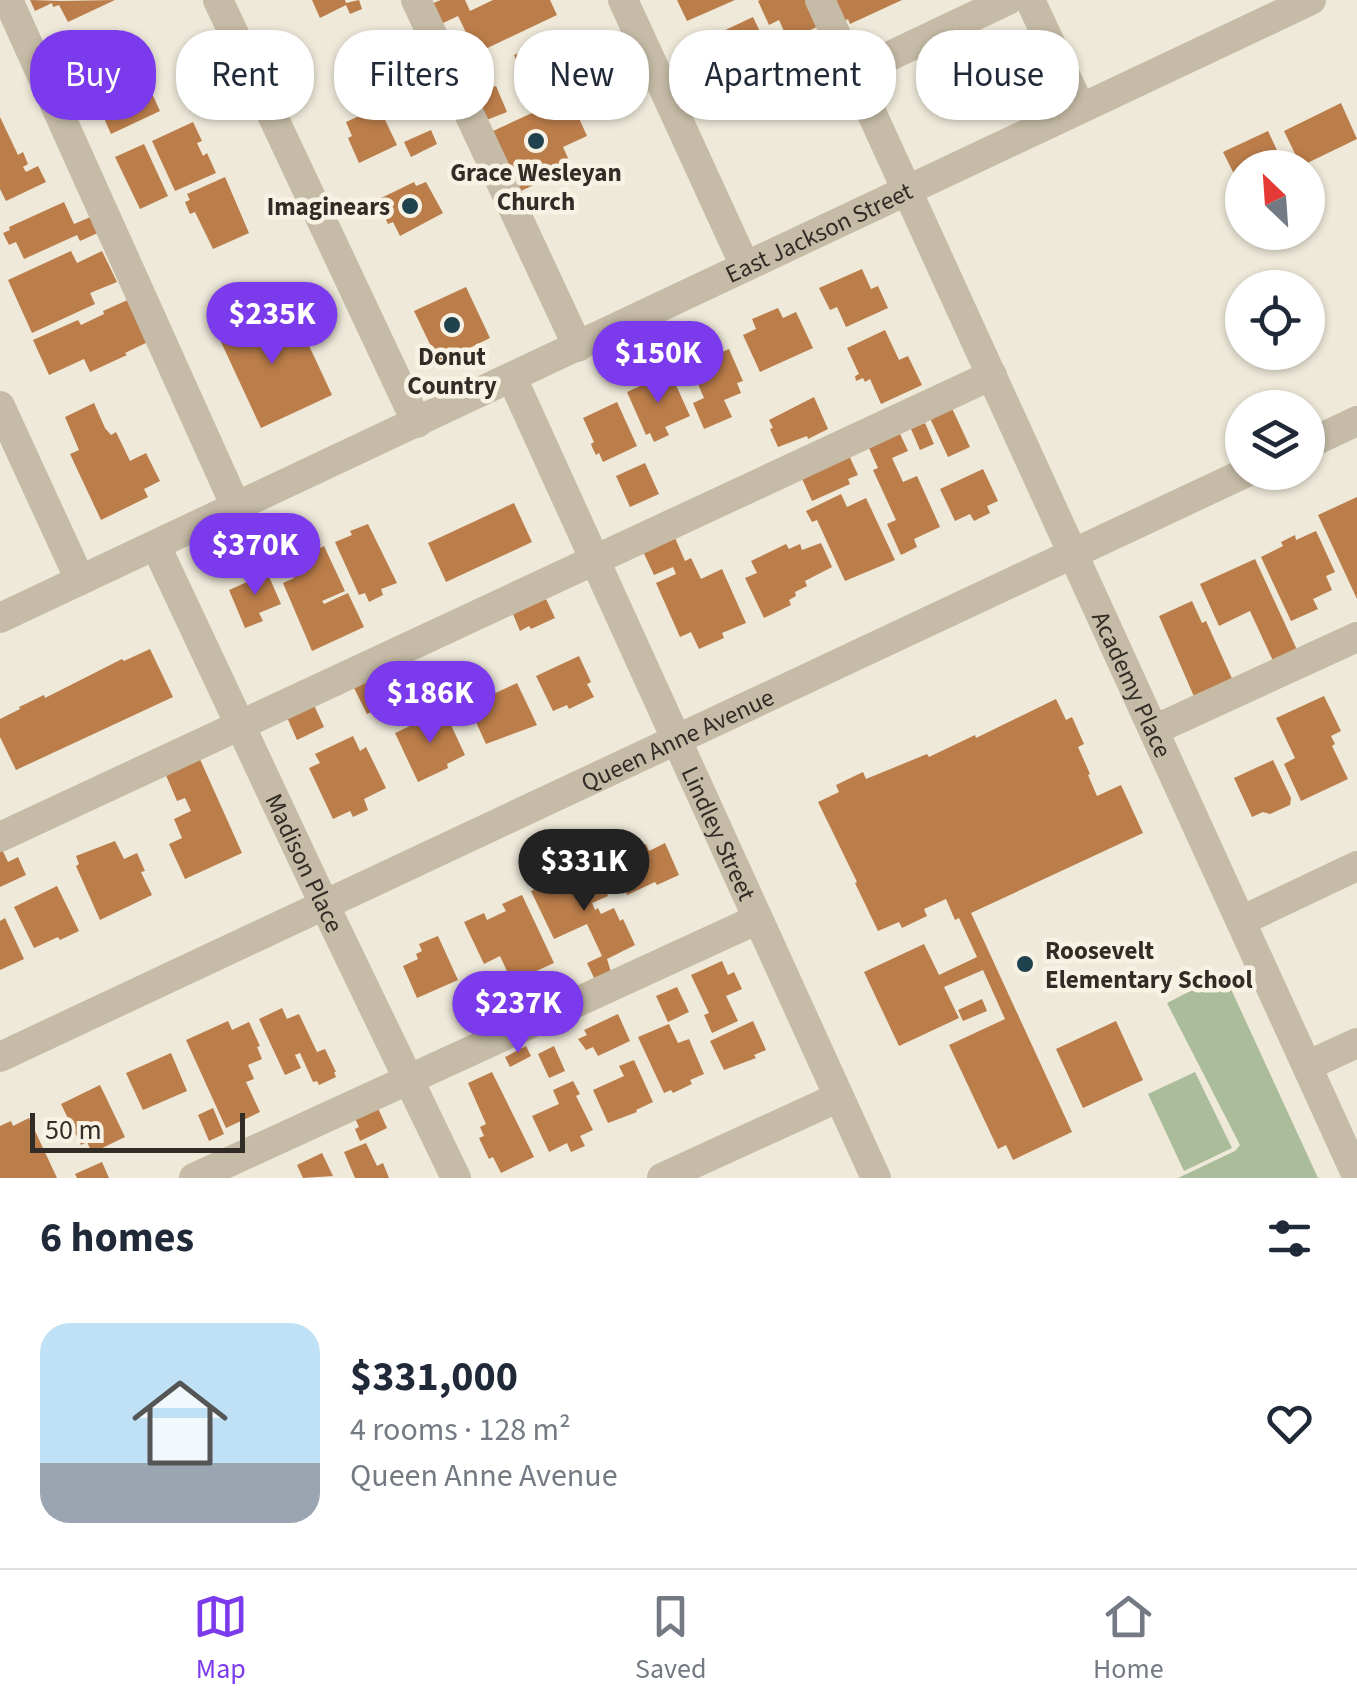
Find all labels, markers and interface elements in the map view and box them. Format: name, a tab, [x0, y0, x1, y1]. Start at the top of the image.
chip: Buy	[30, 30, 156, 120]
chip: Rent	[176, 30, 314, 120]
chip: Filters	[334, 30, 494, 120]
chip: New	[514, 30, 649, 120]
chip: Apartment	[669, 30, 896, 120]
chip: House	[916, 30, 1079, 120]
marker: Grace Wesleyan Church	[525, 130, 547, 152]
north arrow	[1225, 150, 1325, 250]
map controls	[1225, 150, 1325, 490]
place label: Grace Wesleyan Church	[450, 155, 622, 220]
street label: East Jackson Street	[720, 173, 919, 293]
place label: Imaginears	[267, 189, 390, 225]
marker: Imaginears	[399, 195, 421, 217]
button: locate	[1225, 270, 1325, 370]
pin: $235K	[202, 282, 342, 367]
text: $235K	[228, 291, 316, 337]
marker: Donut Country	[441, 314, 463, 336]
pin: $150K	[588, 321, 728, 406]
text: $150K	[614, 330, 702, 376]
place label: Donut Country	[407, 339, 497, 404]
button: layers	[1225, 390, 1325, 490]
pin: $370K	[185, 513, 325, 598]
text: $370K	[211, 522, 299, 568]
street label: Academy Place	[1082, 605, 1181, 764]
pin: $186K	[360, 661, 500, 746]
text: $186K	[386, 670, 474, 716]
street label: Queen Anne Avenue	[575, 679, 780, 801]
street label: Lindley Street	[672, 760, 765, 907]
street label: Madison Place	[256, 788, 352, 939]
pin: $331K	[514, 829, 654, 914]
text: $331K	[540, 838, 628, 884]
place label: Roosevelt Elementary School	[1045, 933, 1253, 998]
marker: Roosevelt Elementary School	[1014, 953, 1036, 975]
pin: $237K	[448, 971, 588, 1056]
text: $237K	[474, 980, 562, 1026]
scale bar	[30, 1108, 245, 1152]
text: 50 m	[45, 1110, 102, 1150]
text: 6 homes	[40, 1208, 194, 1268]
icon: filters	[1262, 1211, 1317, 1266]
text: $331,000	[350, 1347, 518, 1407]
icon: home	[120, 1363, 240, 1483]
icon: heart	[1262, 1396, 1317, 1451]
text: 4 rooms · 128 m²	[350, 1407, 571, 1453]
text: Queen Anne Avenue	[350, 1453, 618, 1499]
tab: Map	[193, 1589, 248, 1689]
tab: Saved	[635, 1589, 706, 1689]
tab: Home	[1093, 1589, 1164, 1689]

